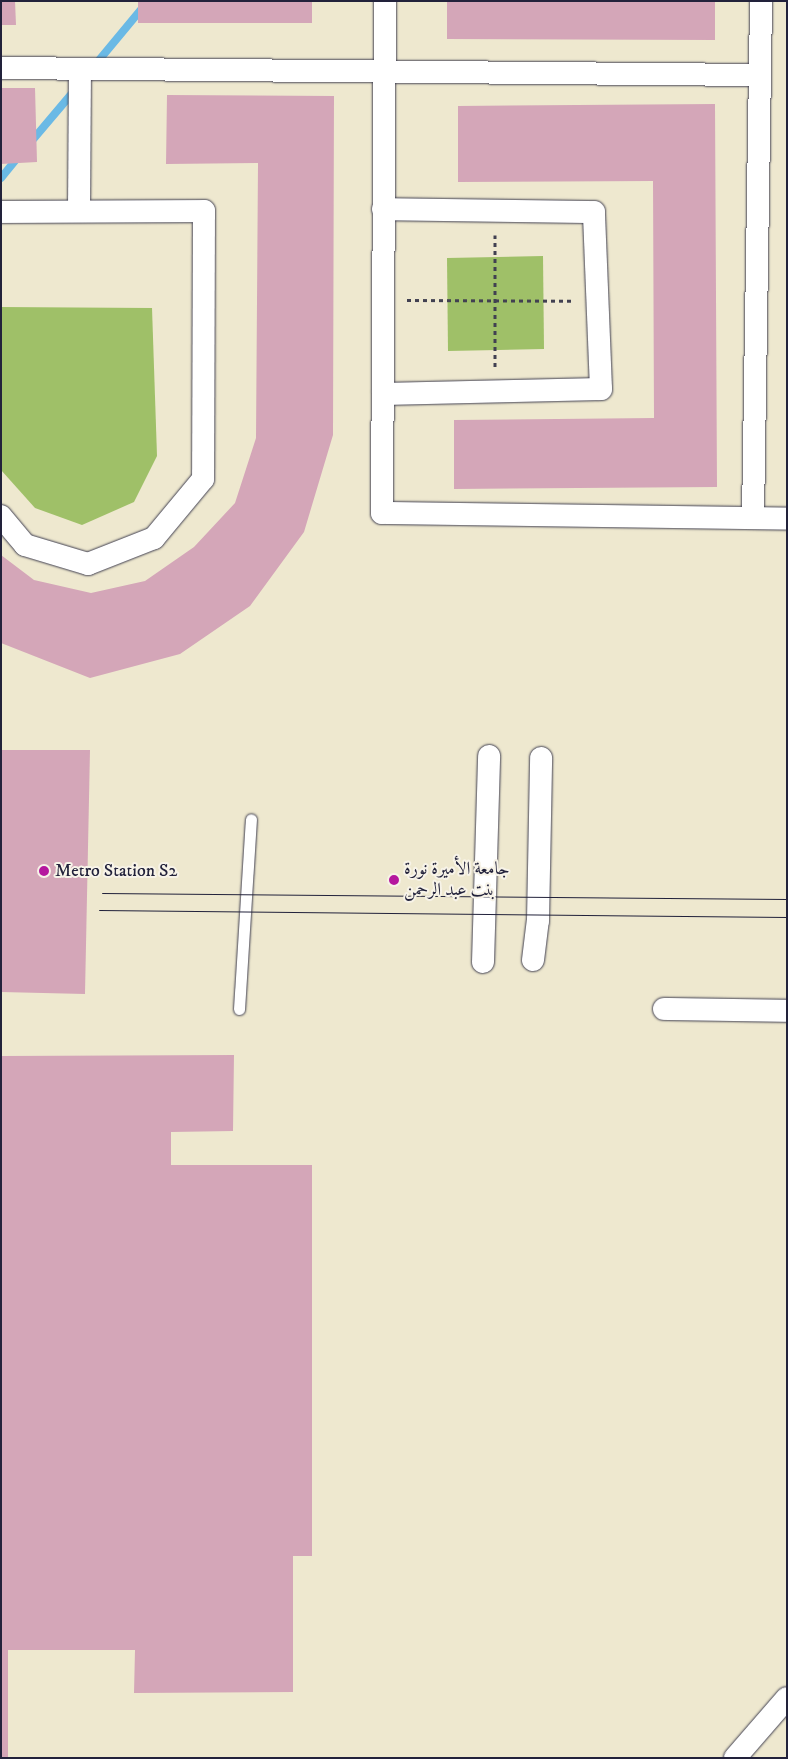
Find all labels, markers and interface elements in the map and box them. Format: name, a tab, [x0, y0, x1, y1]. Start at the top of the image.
place label: جامعة الأميرة نورة بنت عبد الرحمن	[404, 859, 510, 902]
place label: Metro Station S2	[55, 860, 177, 882]
marker: Metro Station S2	[37, 864, 51, 878]
marker: جامعة الأميرة نورة بنت عبد الرحمن	[388, 874, 400, 886]

